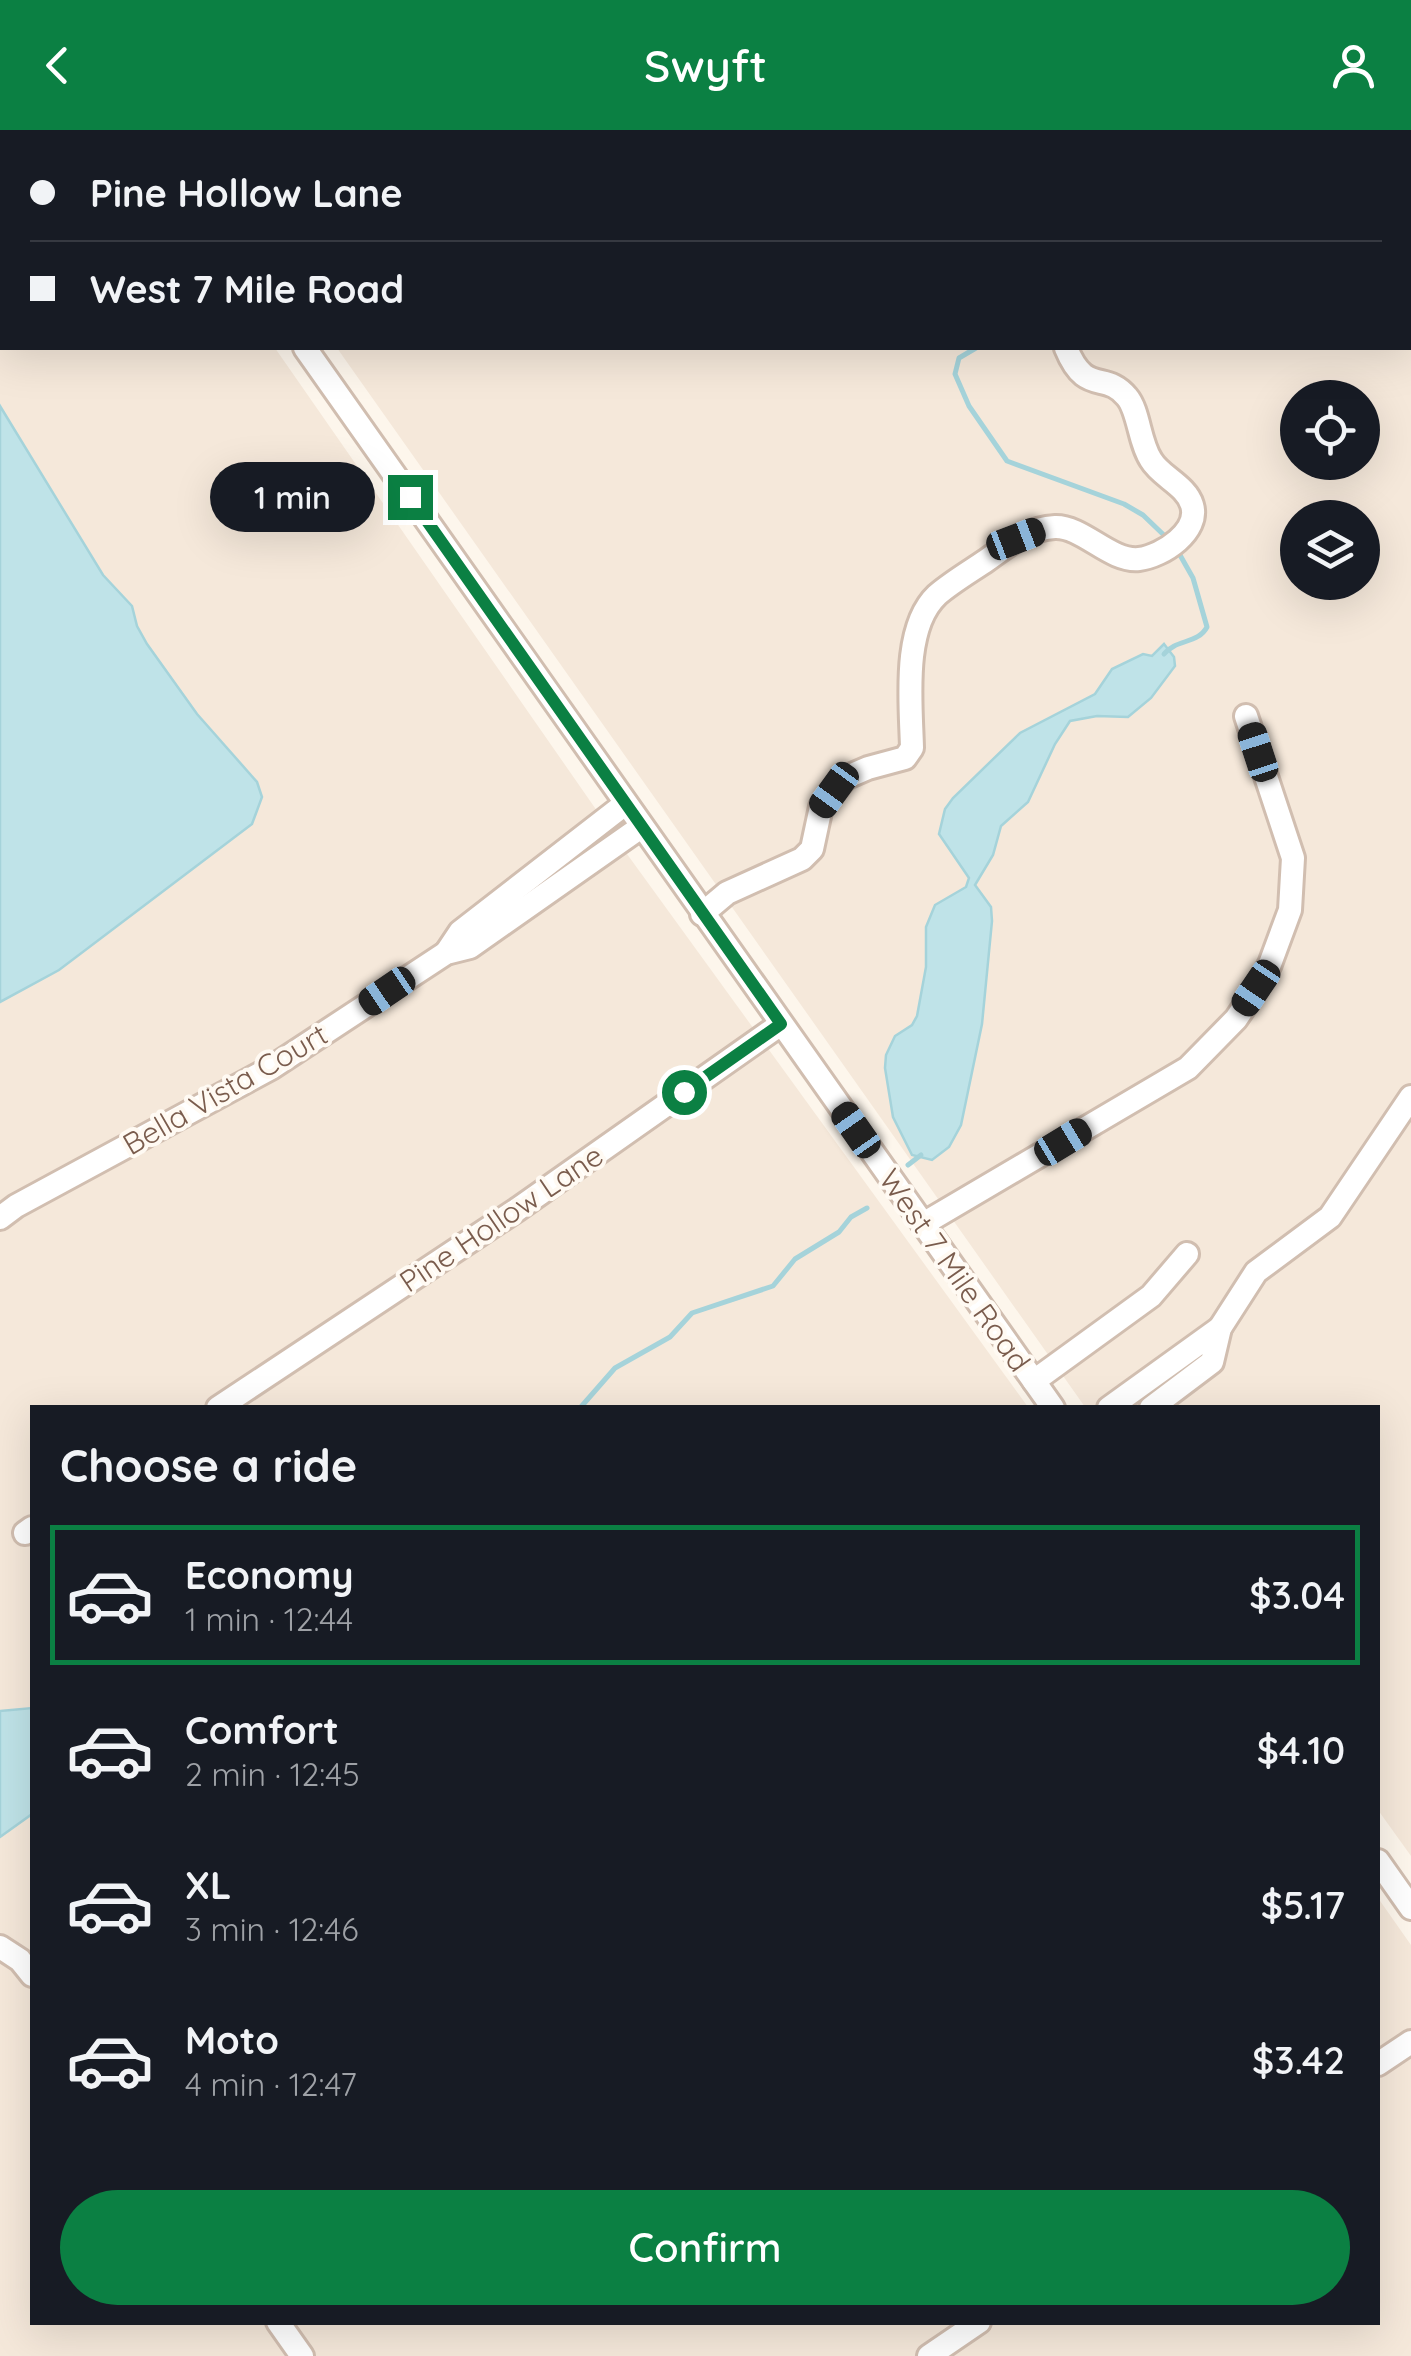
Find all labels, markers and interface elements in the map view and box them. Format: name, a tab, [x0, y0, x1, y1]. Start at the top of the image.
text: Swyft	[644, 37, 767, 93]
icon: back	[30, 38, 85, 93]
icon: person	[1326, 38, 1381, 93]
text: Pine Hollow Lane	[90, 169, 403, 217]
text: West 7 Mile Road	[90, 265, 404, 313]
map controls	[1280, 380, 1380, 600]
button: locate	[1280, 380, 1380, 480]
callout: 1 min	[210, 462, 375, 532]
route end	[388, 475, 433, 520]
text: 1 min	[254, 477, 331, 517]
button: layers	[1280, 500, 1380, 600]
car	[983, 514, 1049, 564]
car	[1234, 719, 1282, 785]
car	[804, 757, 864, 823]
car	[1227, 955, 1285, 1021]
car	[354, 962, 420, 1020]
street label: Bella Vista Court	[116, 1015, 334, 1163]
route start	[662, 1070, 707, 1115]
car	[827, 1097, 885, 1163]
car	[1030, 1114, 1096, 1170]
street label: Pine Hollow Lane	[392, 1136, 610, 1300]
street label: West 7 Mile Road	[871, 1161, 1039, 1379]
text: Choose a ride	[60, 1437, 357, 1493]
icon: car	[65, 1550, 155, 1640]
text: Economy	[185, 1551, 354, 1599]
text: $3.04	[1249, 1571, 1345, 1619]
text: 1 min · 12:44	[185, 1599, 353, 1639]
icon: car	[65, 1705, 155, 1795]
text: Comfort	[185, 1706, 339, 1754]
text: $4.10	[1257, 1726, 1345, 1774]
text: 2 min · 12:45	[185, 1754, 360, 1794]
icon: car	[65, 1860, 155, 1950]
text: XL	[185, 1861, 231, 1909]
text: $5.17	[1261, 1881, 1345, 1929]
text: 3 min · 12:46	[185, 1909, 358, 1949]
icon: car	[65, 2015, 155, 2105]
text: Moto	[185, 2016, 279, 2064]
text: $3.42	[1252, 2036, 1345, 2084]
text: 4 min · 12:47	[185, 2064, 357, 2104]
button: Confirm	[60, 2190, 1350, 2305]

